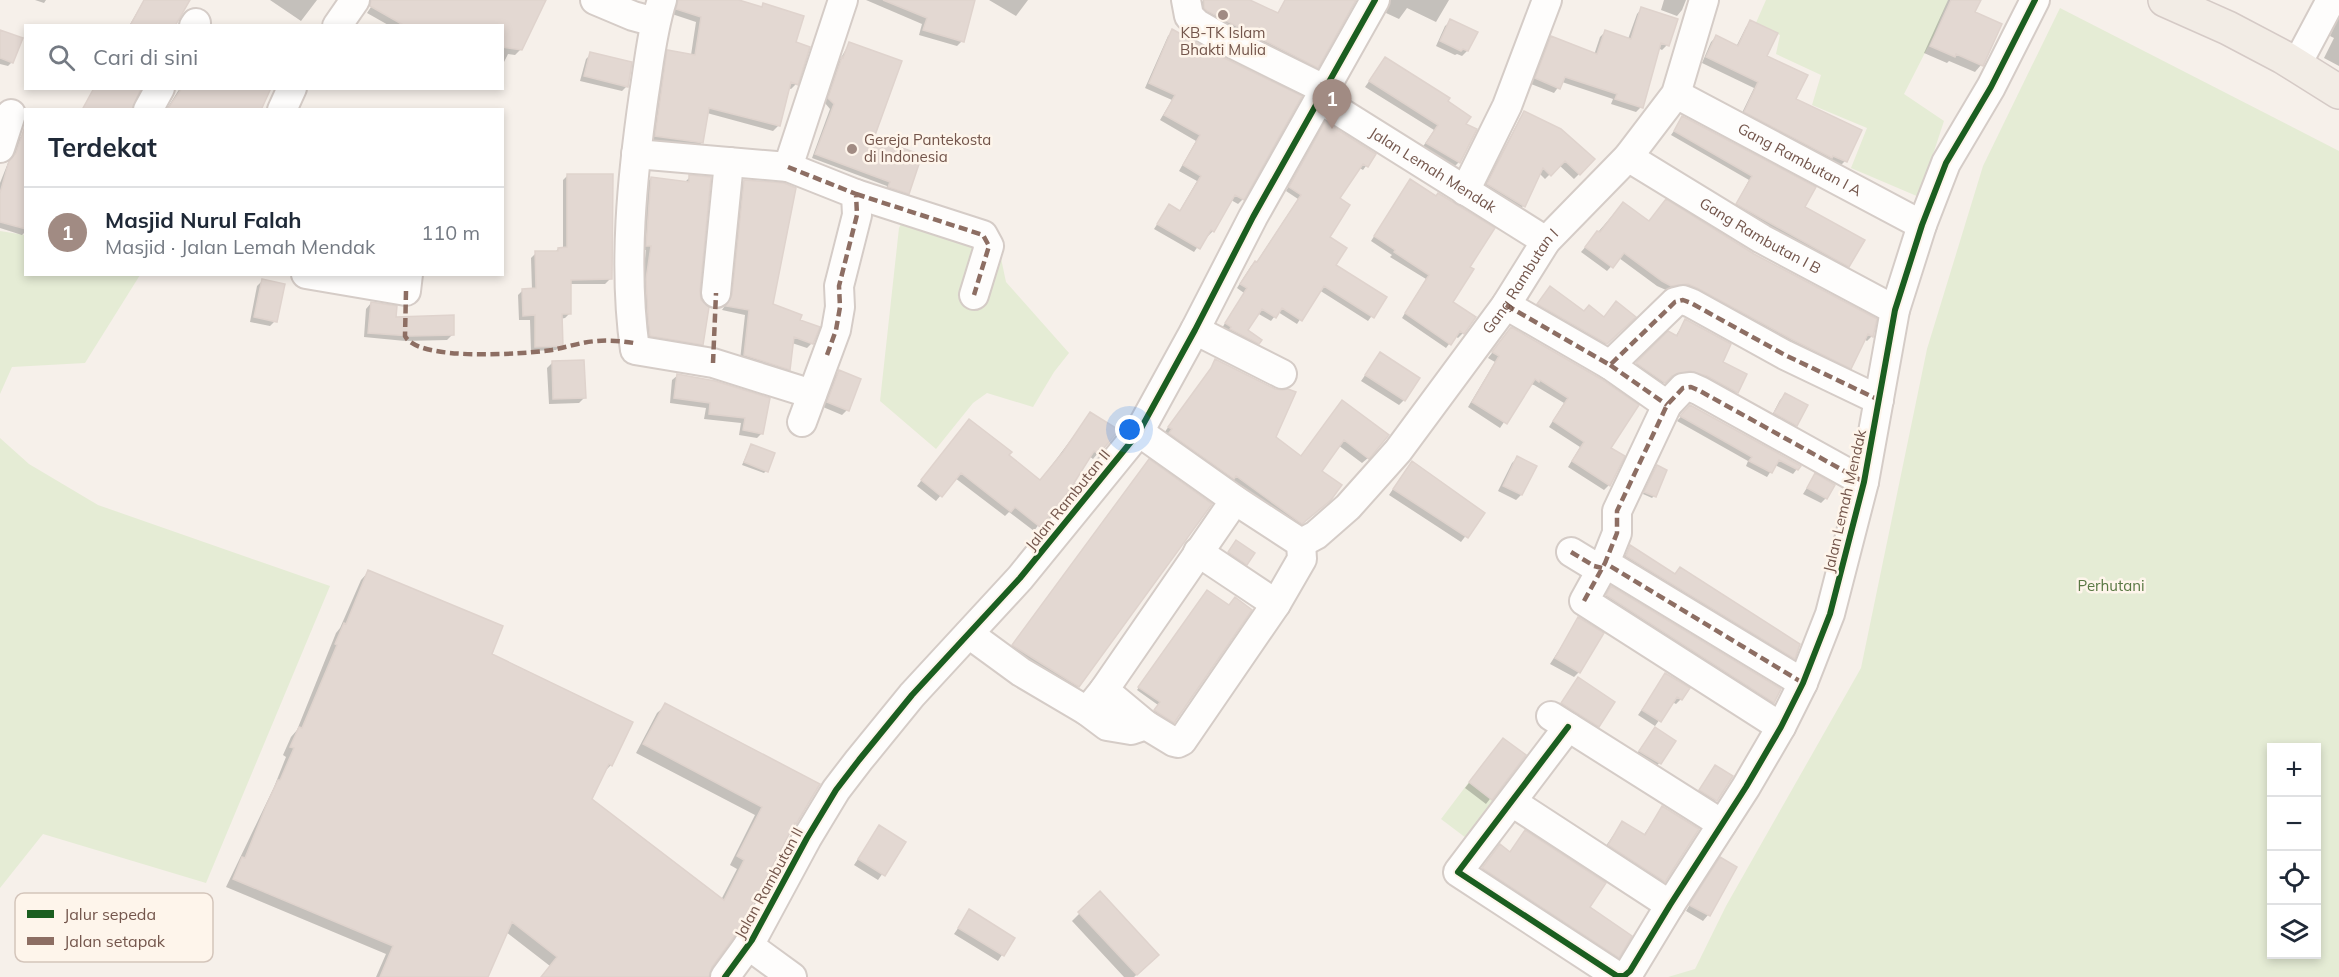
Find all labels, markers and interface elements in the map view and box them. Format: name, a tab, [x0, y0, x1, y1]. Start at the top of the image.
marker: KB-TK Islam Bhakti Mulia	[1216, 8, 1230, 22]
place label: KB-TK Islam Bhakti Mulia	[1180, 23, 1266, 59]
search box	[24, 24, 504, 90]
icon: search	[45, 41, 78, 74]
text: Cari di sini	[93, 43, 198, 71]
pin: 1	[1312, 80, 1352, 129]
street label: Gang Rambutan I A	[1735, 119, 1865, 200]
street label: Jalan Lemah Mendak	[1366, 123, 1500, 217]
place label: Gereja Pantekosta di Indonesia	[864, 130, 991, 166]
text: Terdekat	[48, 131, 157, 164]
marker: Gereja Pantekosta di Indonesia	[845, 142, 859, 156]
street label: Gang Rambutan I B	[1696, 193, 1824, 278]
text: Masjid Nurul Falah	[105, 206, 302, 234]
text: 1	[62, 220, 74, 245]
text: 110 m	[421, 220, 480, 245]
street label: Gang Rambutan I	[1478, 224, 1562, 337]
text: Masjid · Jalan Lemah Mendak	[105, 234, 375, 259]
your location	[1115, 415, 1144, 444]
street label: Jalan Lemah Mendak	[1819, 427, 1870, 574]
street label: Jalan Rambutan II	[1021, 445, 1114, 554]
park label: Perhutani	[2077, 576, 2145, 595]
map controls	[2267, 743, 2321, 959]
button: +	[2267, 743, 2321, 797]
button: −	[2267, 797, 2321, 851]
street label: Jalan Rambutan II	[730, 824, 807, 942]
button: locate	[2267, 851, 2321, 905]
legend	[15, 893, 213, 962]
text: Jalur sepeda	[64, 904, 156, 924]
button: layers	[2267, 905, 2321, 959]
text: Jalan setapak	[64, 931, 166, 951]

